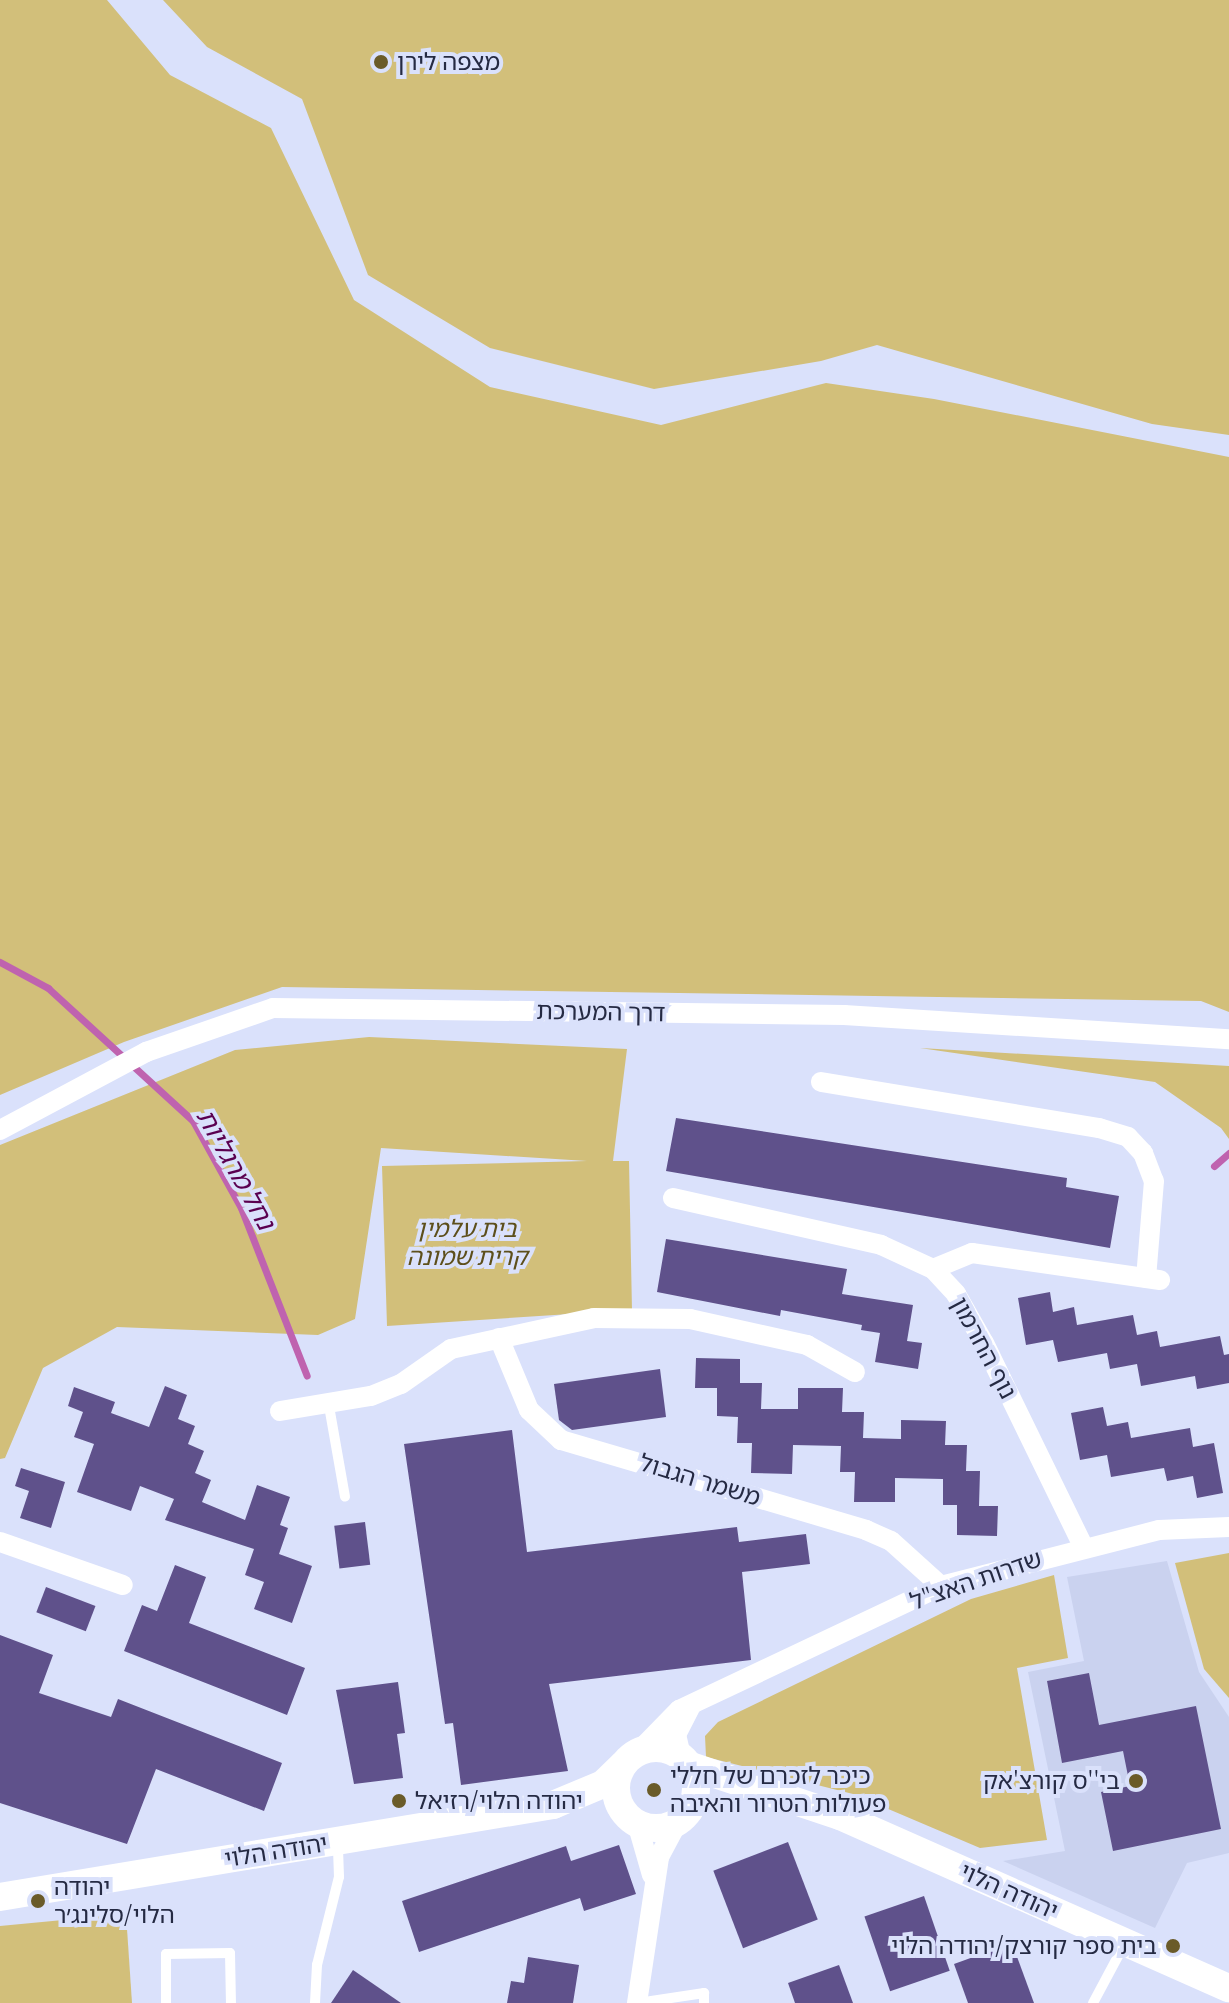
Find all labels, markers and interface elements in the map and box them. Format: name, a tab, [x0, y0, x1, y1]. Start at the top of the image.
place label: מצפה לירן	[397, 48, 500, 76]
marker: מצפה לירן	[372, 53, 390, 71]
street label: דרך המערכת	[536, 996, 666, 1028]
water label: נחל מרגליות	[190, 1103, 282, 1235]
park label: בית עלמין קרית שמונה	[407, 1215, 527, 1271]
street label: נוף החרמון	[945, 1292, 1023, 1404]
street label: משמר הגבול	[636, 1448, 764, 1512]
street label: שדרות האצ"ל	[906, 1544, 1046, 1616]
place label: כיכר לזכרם של חללי פעולות הטרור והאיבה	[670, 1762, 887, 1818]
place label: בי''ס קורצ'אק	[983, 1767, 1120, 1795]
marker: בי''ס קורצ'אק	[1127, 1772, 1145, 1790]
marker: כיכר לזכרם של חללי פעולות הטרור והאיבה	[645, 1781, 663, 1799]
place label: יהודה הלוי/רזיאל	[415, 1787, 583, 1815]
marker: יהודה הלוי/רזיאל	[390, 1792, 408, 1810]
street label: יהודה הלוי	[222, 1829, 330, 1873]
street label: יהודה הלוי	[956, 1857, 1062, 1925]
place label: יהודה הלוי/סלינג׳ר	[54, 1873, 175, 1929]
marker: יהודה הלוי/סלינג׳ר	[29, 1892, 47, 1910]
place label: בית ספר קורצק/יהודה הלוי	[891, 1932, 1157, 1960]
marker: בית ספר קורצק/יהודה הלוי	[1164, 1937, 1182, 1955]

